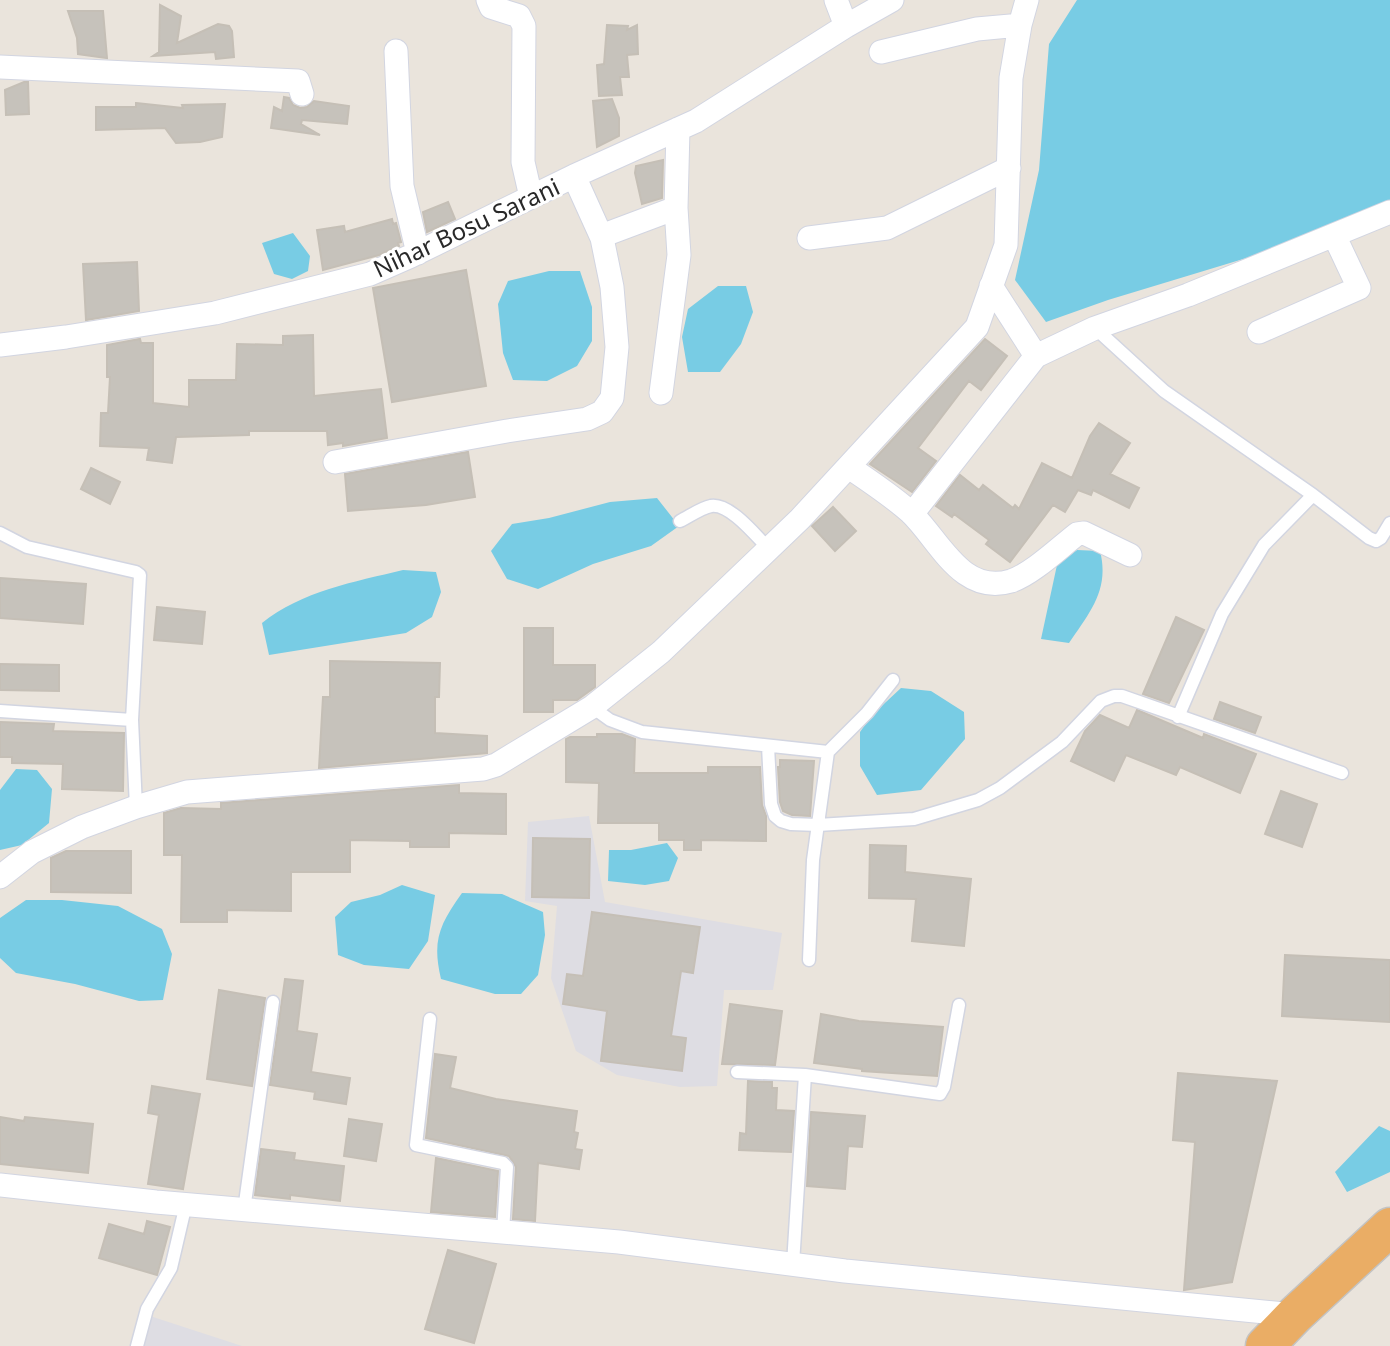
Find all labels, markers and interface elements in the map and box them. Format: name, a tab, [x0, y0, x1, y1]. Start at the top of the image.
street label: Nihar Bosu Sarani	[367, 169, 565, 285]

